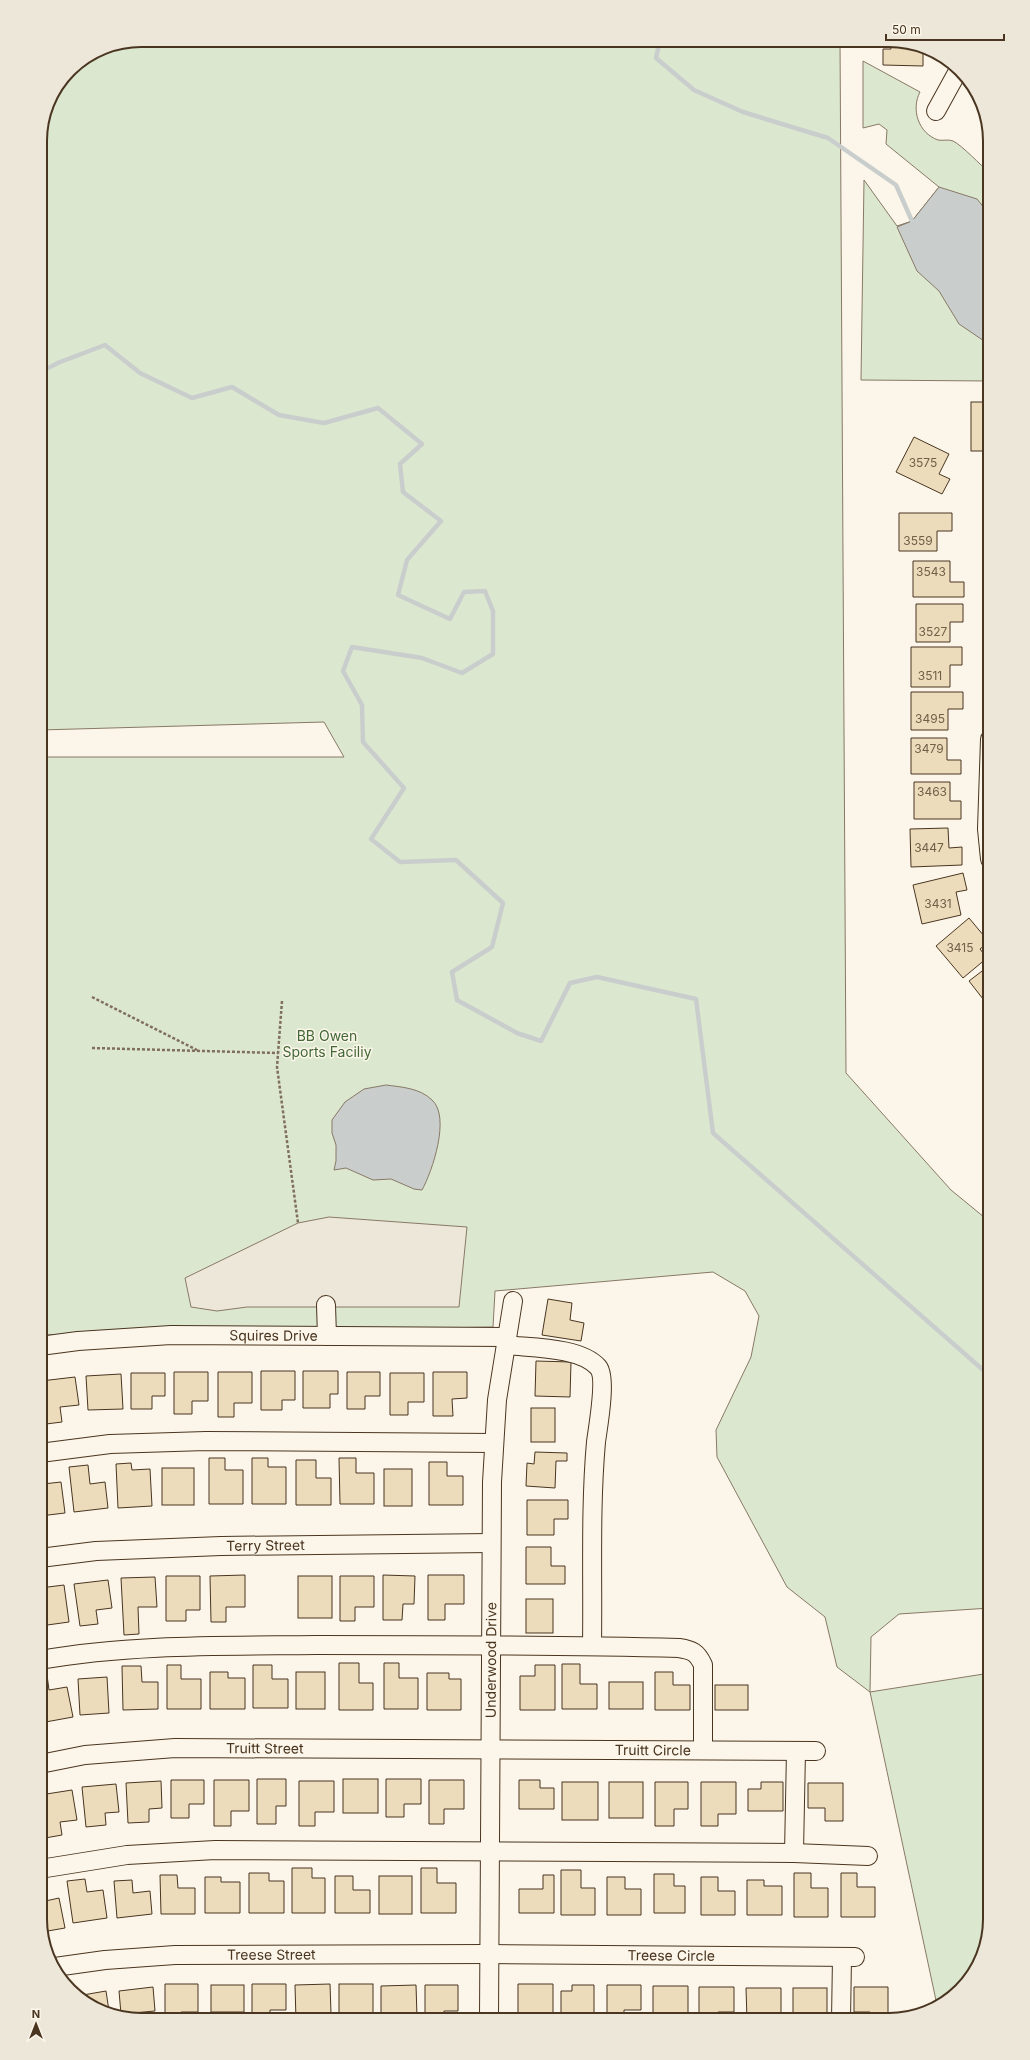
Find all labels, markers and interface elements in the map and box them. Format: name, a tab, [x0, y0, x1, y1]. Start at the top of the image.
scale bar	[886, 16, 1004, 42]
text: 50 m	[892, 22, 921, 37]
house number: 3575	[909, 455, 937, 470]
house number: 3559	[903, 533, 933, 548]
house number: 3543	[916, 564, 946, 579]
house number: 3527	[919, 624, 948, 639]
house number: 3511	[918, 668, 942, 683]
house number: 3495	[915, 711, 945, 726]
house number: 3479	[914, 741, 944, 756]
house number: 3463	[917, 784, 947, 799]
house number: 3447	[914, 840, 944, 855]
house number: 3431	[924, 896, 952, 911]
house number: 3415	[946, 940, 974, 955]
park label: BB Owen Sports Faciliy	[282, 1027, 372, 1060]
street label: Squires Drive	[229, 1326, 318, 1344]
street label: Terry Street	[226, 1536, 305, 1554]
street label: Underwood Drive	[482, 1602, 499, 1718]
street label: Truitt Street	[226, 1739, 304, 1757]
street label: Truitt Circle	[615, 1741, 691, 1758]
street label: Treese Street	[227, 1946, 316, 1963]
street label: Treese Circle	[628, 1946, 715, 1964]
north arrow	[16, 2004, 56, 2044]
text: N	[32, 2007, 40, 2021]

